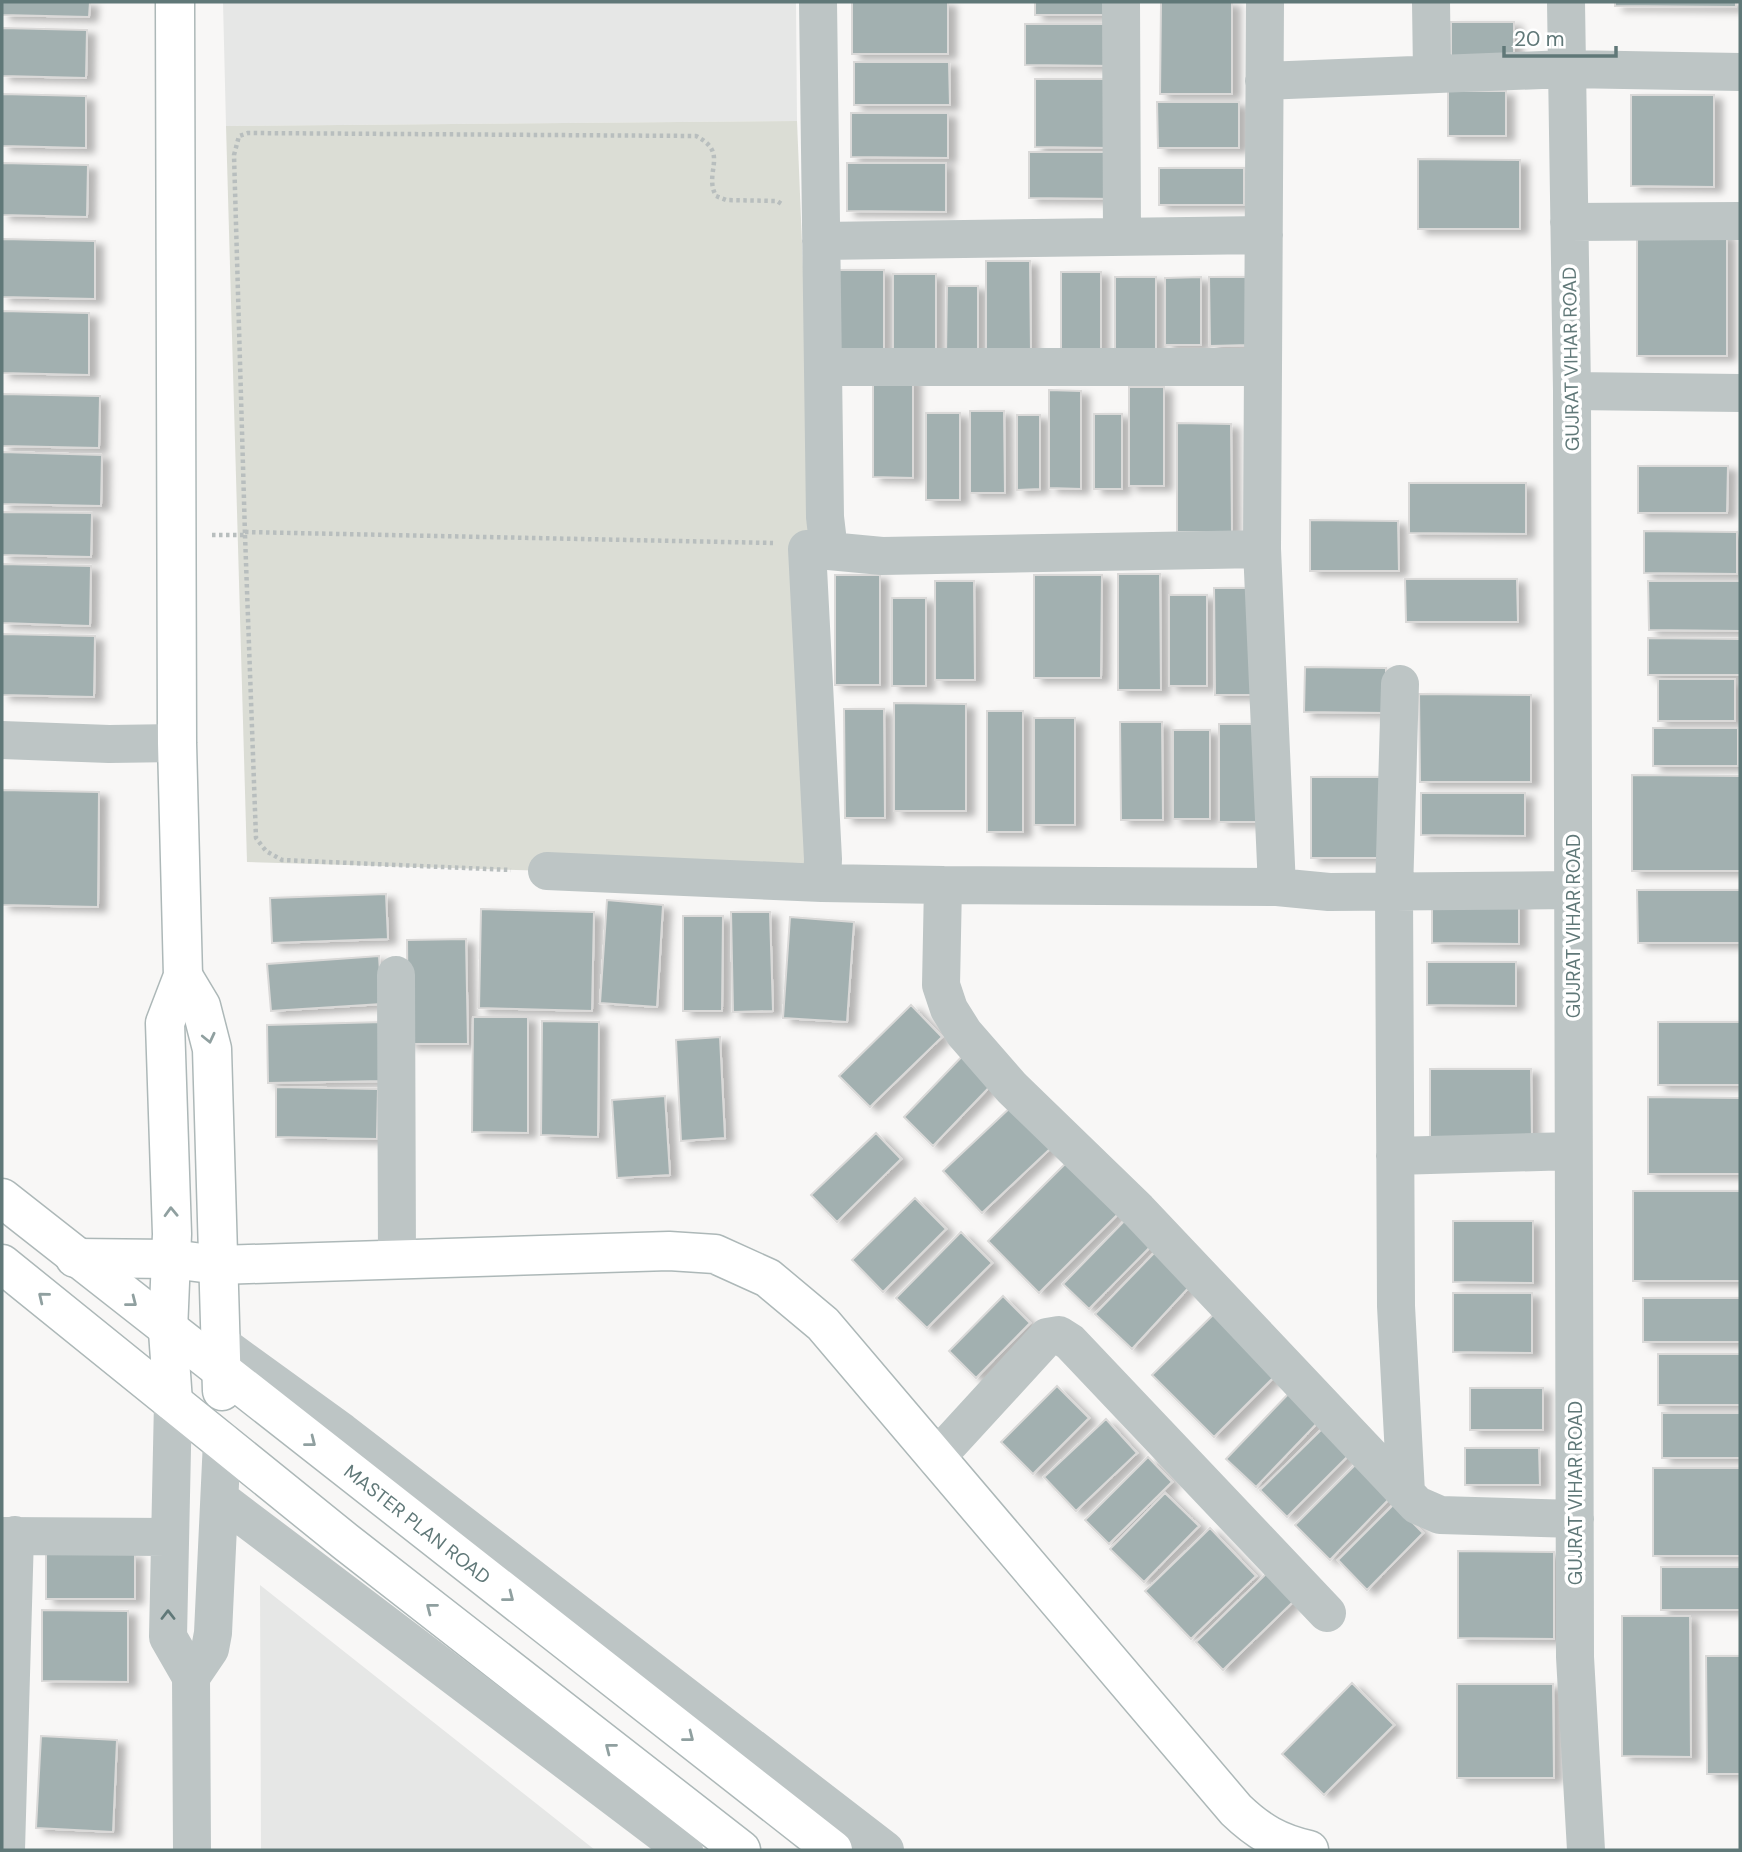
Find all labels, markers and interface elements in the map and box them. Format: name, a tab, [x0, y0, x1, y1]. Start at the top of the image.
scale bar	[1504, 14, 1616, 58]
text: 20 m	[1514, 25, 1565, 53]
street label: GUJRAT VIHAR ROAD	[1557, 267, 1585, 451]
street label: GUJRAT VIHAR ROAD	[1561, 834, 1586, 1018]
one-way arrow	[201, 1032, 216, 1044]
one-way arrow	[164, 1206, 179, 1217]
one-way arrow	[38, 1293, 50, 1306]
one-way arrow	[123, 1294, 136, 1306]
street label: GUJRAT VIHAR ROAD	[1563, 1401, 1588, 1585]
one-way arrow	[303, 1434, 316, 1446]
street label: MASTER PLAN ROAD	[339, 1459, 496, 1589]
one-way arrow	[502, 1589, 514, 1602]
one-way arrow	[426, 1604, 438, 1617]
one-way arrow	[160, 1609, 176, 1620]
one-way arrow	[681, 1729, 693, 1742]
one-way arrow	[605, 1744, 618, 1756]

